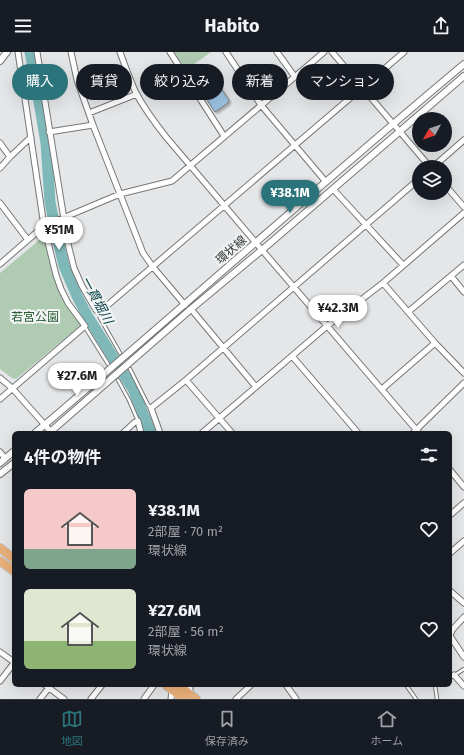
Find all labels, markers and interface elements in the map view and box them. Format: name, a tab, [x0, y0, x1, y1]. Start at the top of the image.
icon: menu	[12, 15, 34, 37]
text: Habito	[205, 15, 259, 37]
icon: share	[430, 15, 452, 37]
chip: 購入	[12, 64, 68, 100]
chip: 賃貸	[76, 64, 132, 100]
chip: 絞り込み	[140, 64, 224, 100]
chip: 新着	[232, 64, 288, 100]
chip: マンション	[296, 64, 394, 100]
north arrow	[412, 112, 452, 152]
map controls	[412, 112, 452, 200]
button: layers	[412, 160, 452, 200]
pin: ¥38.1M	[257, 180, 323, 214]
text: ¥38.1M	[270, 185, 310, 200]
pin: ¥51M	[35, 217, 83, 251]
text: ¥51M	[44, 222, 74, 237]
street label: 環状線	[213, 233, 249, 267]
water label: 一貫堀川	[78, 274, 117, 328]
pin: ¥42.3M	[305, 295, 371, 329]
text: ¥42.3M	[317, 300, 359, 315]
park label: 若宮公園	[11, 310, 59, 324]
pin: ¥27.6M	[44, 363, 110, 397]
text: ¥27.6M	[57, 368, 97, 383]
icon: filters	[418, 444, 440, 466]
text: 4件の物件	[24, 447, 102, 468]
text: ¥38.1M	[148, 500, 200, 521]
icon: home	[56, 505, 104, 553]
icon: heart	[418, 518, 440, 540]
text: 2部屋 · 70 m²	[148, 524, 223, 539]
text: 環状線	[148, 543, 187, 558]
text: ¥27.6M	[148, 600, 201, 621]
icon: home	[56, 605, 104, 653]
icon: heart	[418, 618, 440, 640]
text: 2部屋 · 56 m²	[148, 624, 224, 639]
text: 環状線	[148, 643, 187, 658]
tab: 地図	[61, 708, 83, 748]
tab: 保存済み	[205, 708, 249, 748]
tab: ホーム	[370, 708, 403, 748]

